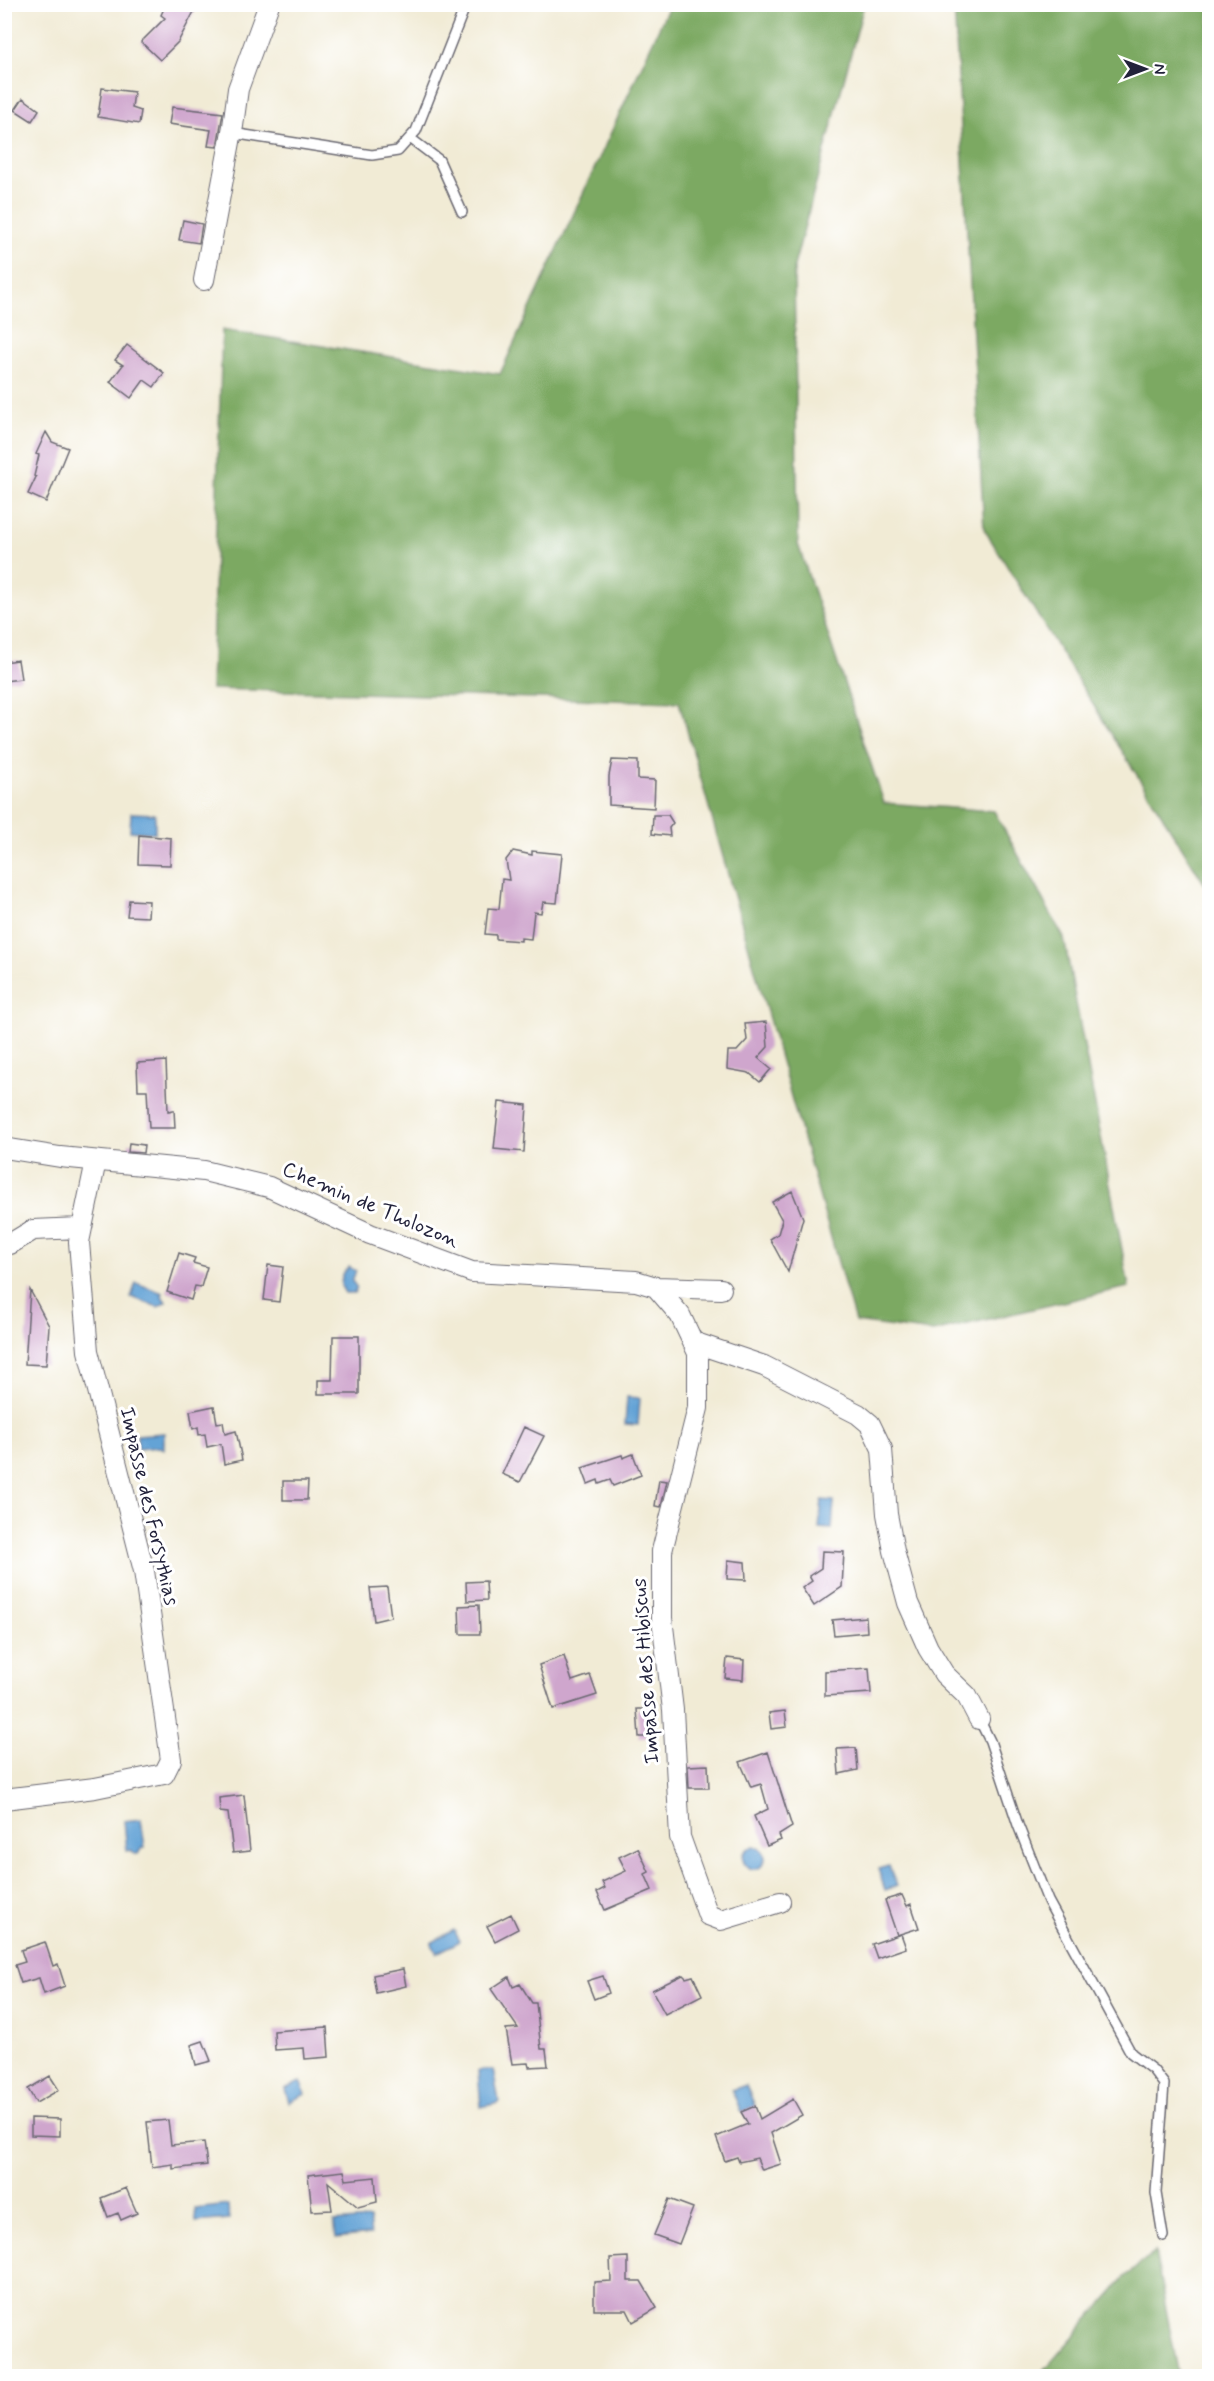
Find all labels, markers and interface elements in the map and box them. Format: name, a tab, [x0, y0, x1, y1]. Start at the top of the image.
north arrow	[1115, 39, 1175, 99]
text: N	[1148, 64, 1169, 74]
street label: Chemin de Tholozon	[278, 1155, 464, 1255]
street label: Impasse des Forsythias	[113, 1404, 185, 1608]
street label: Impasse des Hibiscus	[626, 1577, 666, 1765]

